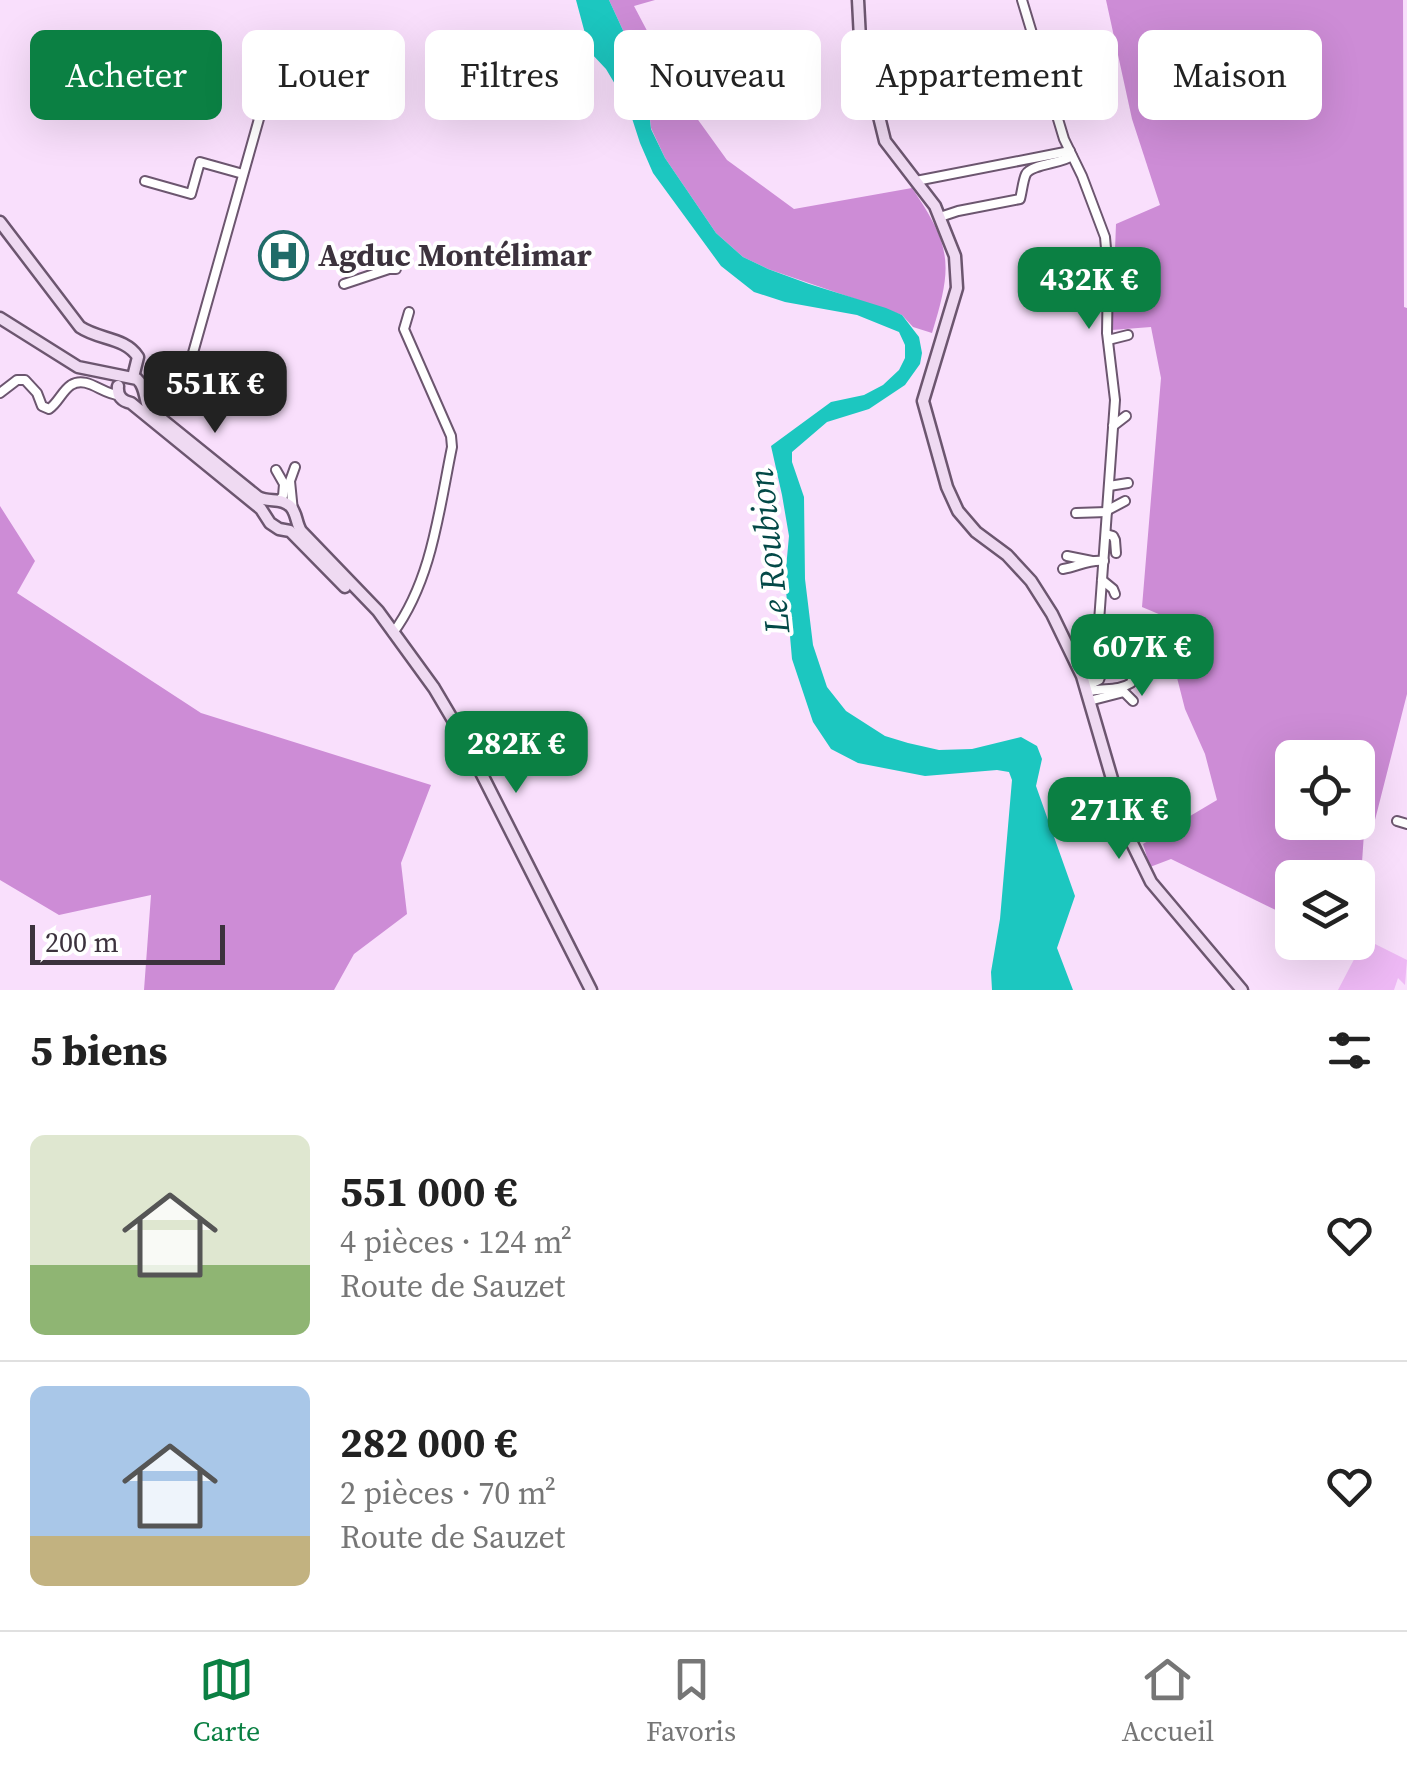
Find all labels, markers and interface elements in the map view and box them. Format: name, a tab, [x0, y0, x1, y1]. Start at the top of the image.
chip: Acheter	[30, 30, 222, 120]
chip: Louer	[242, 30, 405, 120]
chip: Filtres	[425, 30, 594, 120]
chip: Nouveau	[614, 30, 821, 120]
chip: Appartement	[841, 30, 1118, 120]
chip: Maison	[1138, 30, 1322, 120]
hospital icon: Agduc Montélimar	[257, 229, 309, 281]
place label: Agduc Montélimar	[318, 233, 592, 277]
pin: 432K €	[1008, 247, 1170, 332]
text: 432K €	[1040, 257, 1138, 301]
pin: 551K €	[134, 351, 296, 436]
text: 551K €	[166, 361, 264, 405]
water label: Le Roubion	[736, 466, 802, 637]
pin: 607K €	[1061, 614, 1223, 699]
text: 607K €	[1093, 624, 1191, 668]
pin: 282K €	[435, 711, 597, 796]
text: 282K €	[467, 721, 565, 765]
map controls	[1275, 740, 1375, 960]
button: locate	[1275, 740, 1375, 840]
pin: 271K €	[1038, 777, 1200, 862]
text: 271K €	[1070, 787, 1168, 831]
button: layers	[1275, 860, 1375, 960]
scale bar	[30, 920, 225, 964]
text: 200 m	[45, 923, 119, 961]
text: 5 biens	[30, 1021, 168, 1079]
icon: filters	[1322, 1023, 1377, 1078]
text: 551 000 €	[340, 1162, 517, 1220]
icon: home	[110, 1175, 230, 1295]
icon: heart	[1322, 1208, 1377, 1263]
text: 4 pièces · 124 m²	[340, 1220, 572, 1264]
text: Route de Sauzet	[340, 1264, 565, 1308]
text: 282 000 €	[340, 1413, 517, 1471]
icon: home	[110, 1426, 230, 1546]
icon: heart	[1322, 1459, 1377, 1514]
text: 2 pièces · 70 m²	[340, 1471, 556, 1515]
text: Route de Sauzet	[340, 1515, 565, 1559]
tab: Carte	[193, 1652, 260, 1750]
tab: Favoris	[646, 1652, 736, 1750]
tab: Accueil	[1122, 1652, 1214, 1750]

